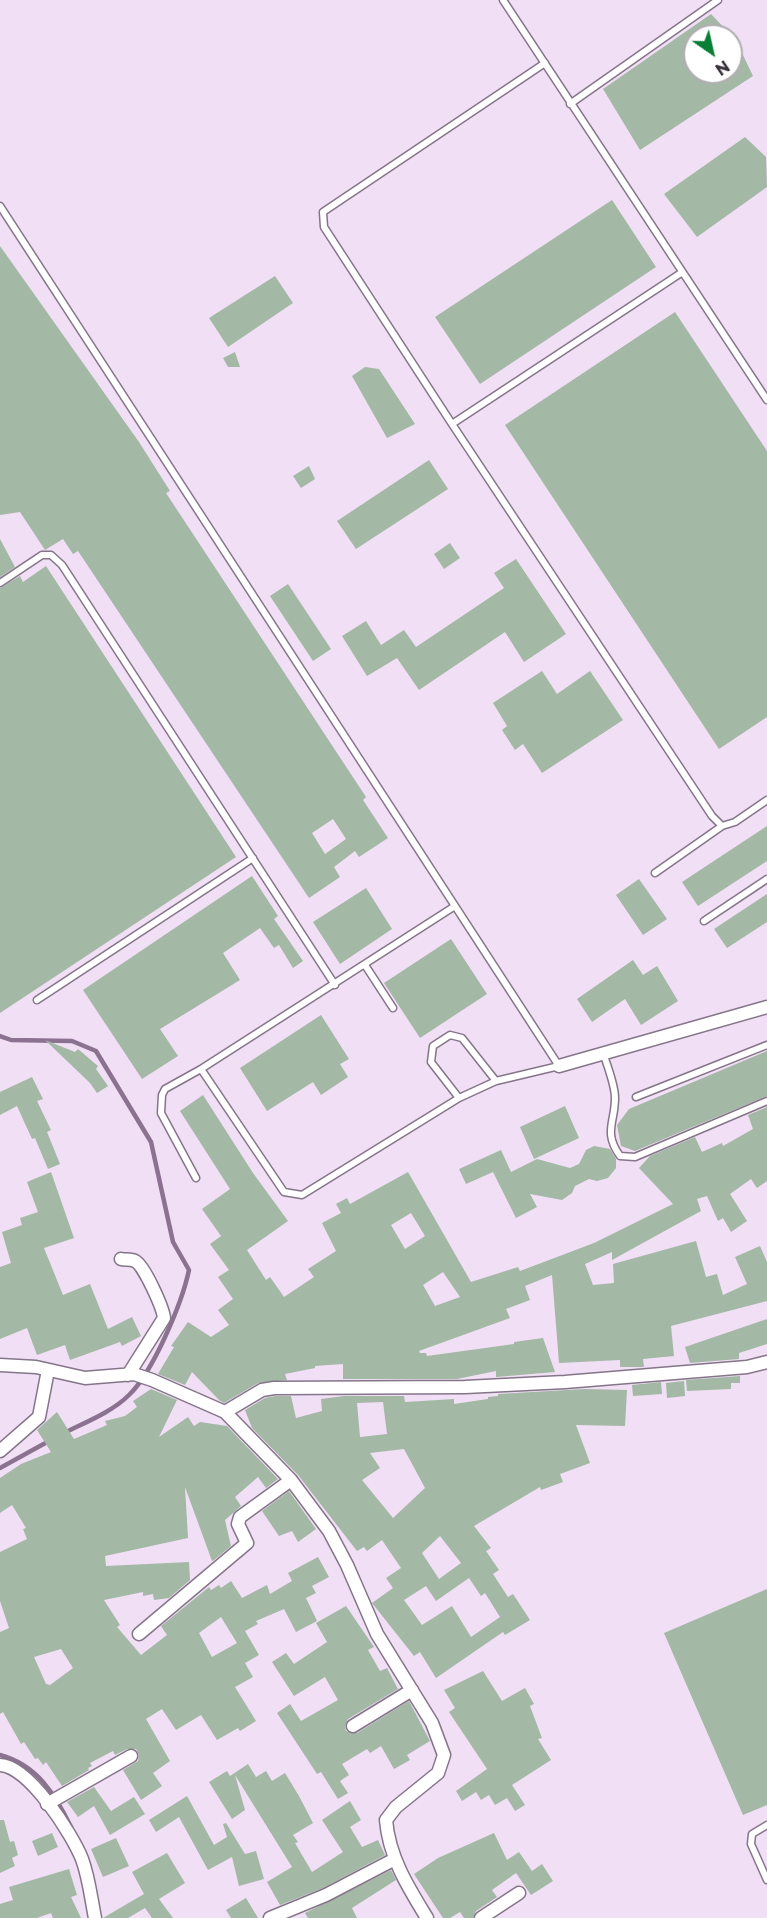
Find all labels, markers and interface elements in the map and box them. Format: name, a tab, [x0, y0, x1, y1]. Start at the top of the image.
north arrow	[683, 24, 743, 84]
text: N	[712, 56, 733, 79]

